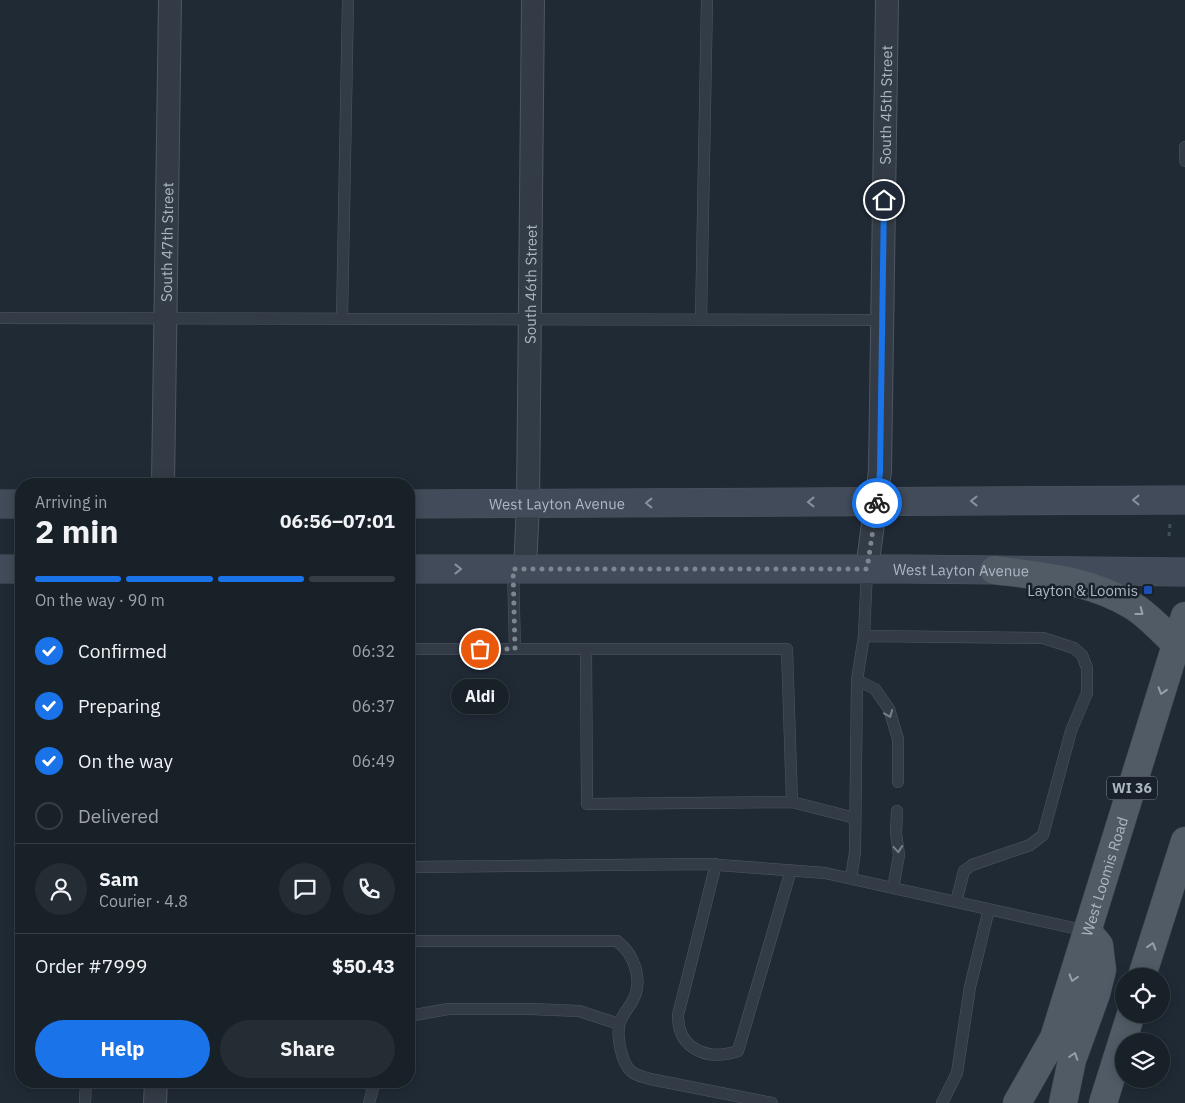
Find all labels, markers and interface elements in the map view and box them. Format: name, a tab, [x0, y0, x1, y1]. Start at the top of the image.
street label: South 45th Street	[875, 45, 896, 165]
pin	[863, 179, 905, 221]
street label: South 47th Street	[156, 182, 177, 302]
icon: home	[870, 186, 898, 214]
street label: South 46th Street	[520, 224, 540, 344]
courier	[852, 478, 902, 528]
icon: bike	[863, 489, 891, 517]
text: Arriving in	[35, 492, 107, 512]
street label: West Layton Avenue	[489, 493, 625, 513]
one-way arrow	[1132, 495, 1140, 505]
one-way arrow	[970, 496, 978, 506]
one-way arrow	[807, 497, 815, 507]
one-way arrow	[645, 498, 652, 508]
text: 06:56–07:01	[280, 509, 395, 533]
text: 2 min	[35, 510, 119, 552]
street label: West Layton Avenue	[893, 560, 1029, 580]
one-way arrow	[454, 564, 462, 574]
place label: Layton & Loomis	[1027, 581, 1138, 600]
marker: Layton & Loomis	[1142, 584, 1154, 596]
text: On the way · 90 m	[35, 590, 165, 610]
one-way arrow	[1134, 606, 1143, 614]
pin	[459, 628, 501, 670]
icon: bag	[466, 635, 494, 663]
icon: check	[35, 637, 63, 665]
text: Confirmed	[78, 639, 167, 663]
text: 06:32	[352, 641, 395, 661]
callout: Aldi	[451, 679, 509, 714]
text: Aldi	[465, 686, 495, 706]
one-way arrow	[1157, 686, 1167, 694]
icon: check	[35, 692, 63, 720]
text: Preparing	[78, 694, 160, 718]
text: 06:37	[352, 696, 395, 716]
one-way arrow	[883, 709, 893, 718]
icon: check	[35, 747, 63, 775]
text: On the way	[78, 749, 173, 773]
text: 06:49	[352, 751, 395, 771]
road number: WI 36	[1107, 776, 1157, 800]
text: Delivered	[78, 804, 159, 828]
street label: West Loomis Road	[1077, 814, 1132, 938]
one-way arrow	[892, 846, 903, 854]
button: person	[35, 863, 87, 915]
button: chat	[279, 863, 331, 915]
button: phone	[343, 863, 395, 915]
text: Sam	[99, 867, 139, 891]
text: Courier · 4.8	[99, 891, 188, 911]
one-way arrow	[1146, 943, 1156, 951]
text: Order #7999	[35, 954, 147, 978]
text: $50.43	[332, 954, 395, 978]
map controls	[1115, 968, 1170, 1088]
button: locate	[1115, 968, 1170, 1023]
one-way arrow	[1069, 973, 1079, 981]
button: Help	[35, 1020, 210, 1078]
button: Share	[220, 1020, 395, 1078]
button: layers	[1115, 1033, 1170, 1088]
one-way arrow	[1068, 1052, 1078, 1060]

